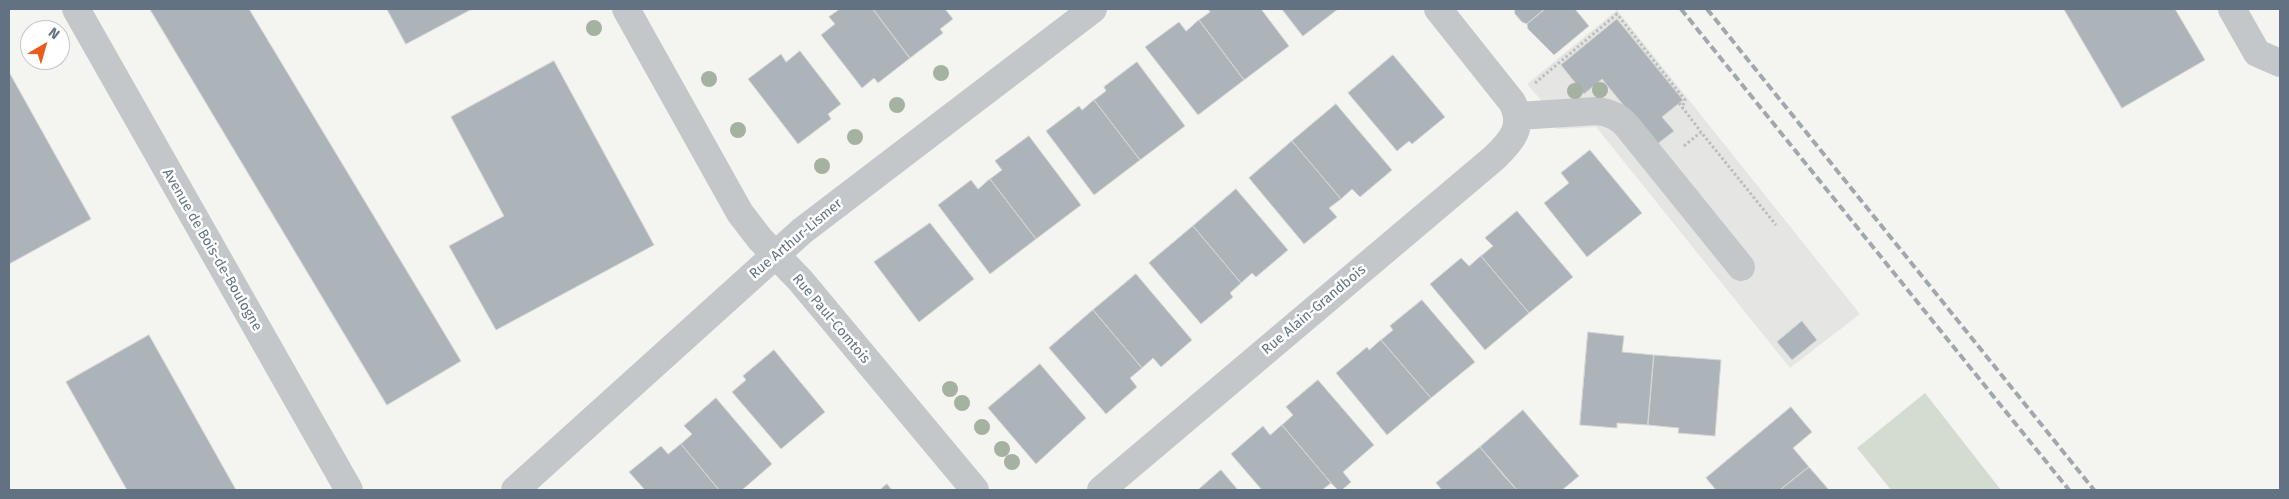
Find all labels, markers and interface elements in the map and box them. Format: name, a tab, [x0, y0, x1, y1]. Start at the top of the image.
north arrow	[20, 20, 70, 70]
text: N	[45, 24, 63, 43]
street label: Avenue de Bois-de-Boulogne	[159, 166, 265, 334]
street label: Rue Arthur-Lismer	[746, 195, 846, 283]
street label: Rue Alain-Grandbois	[1259, 262, 1369, 358]
street label: Rue Paul-Comtois	[789, 271, 873, 367]

